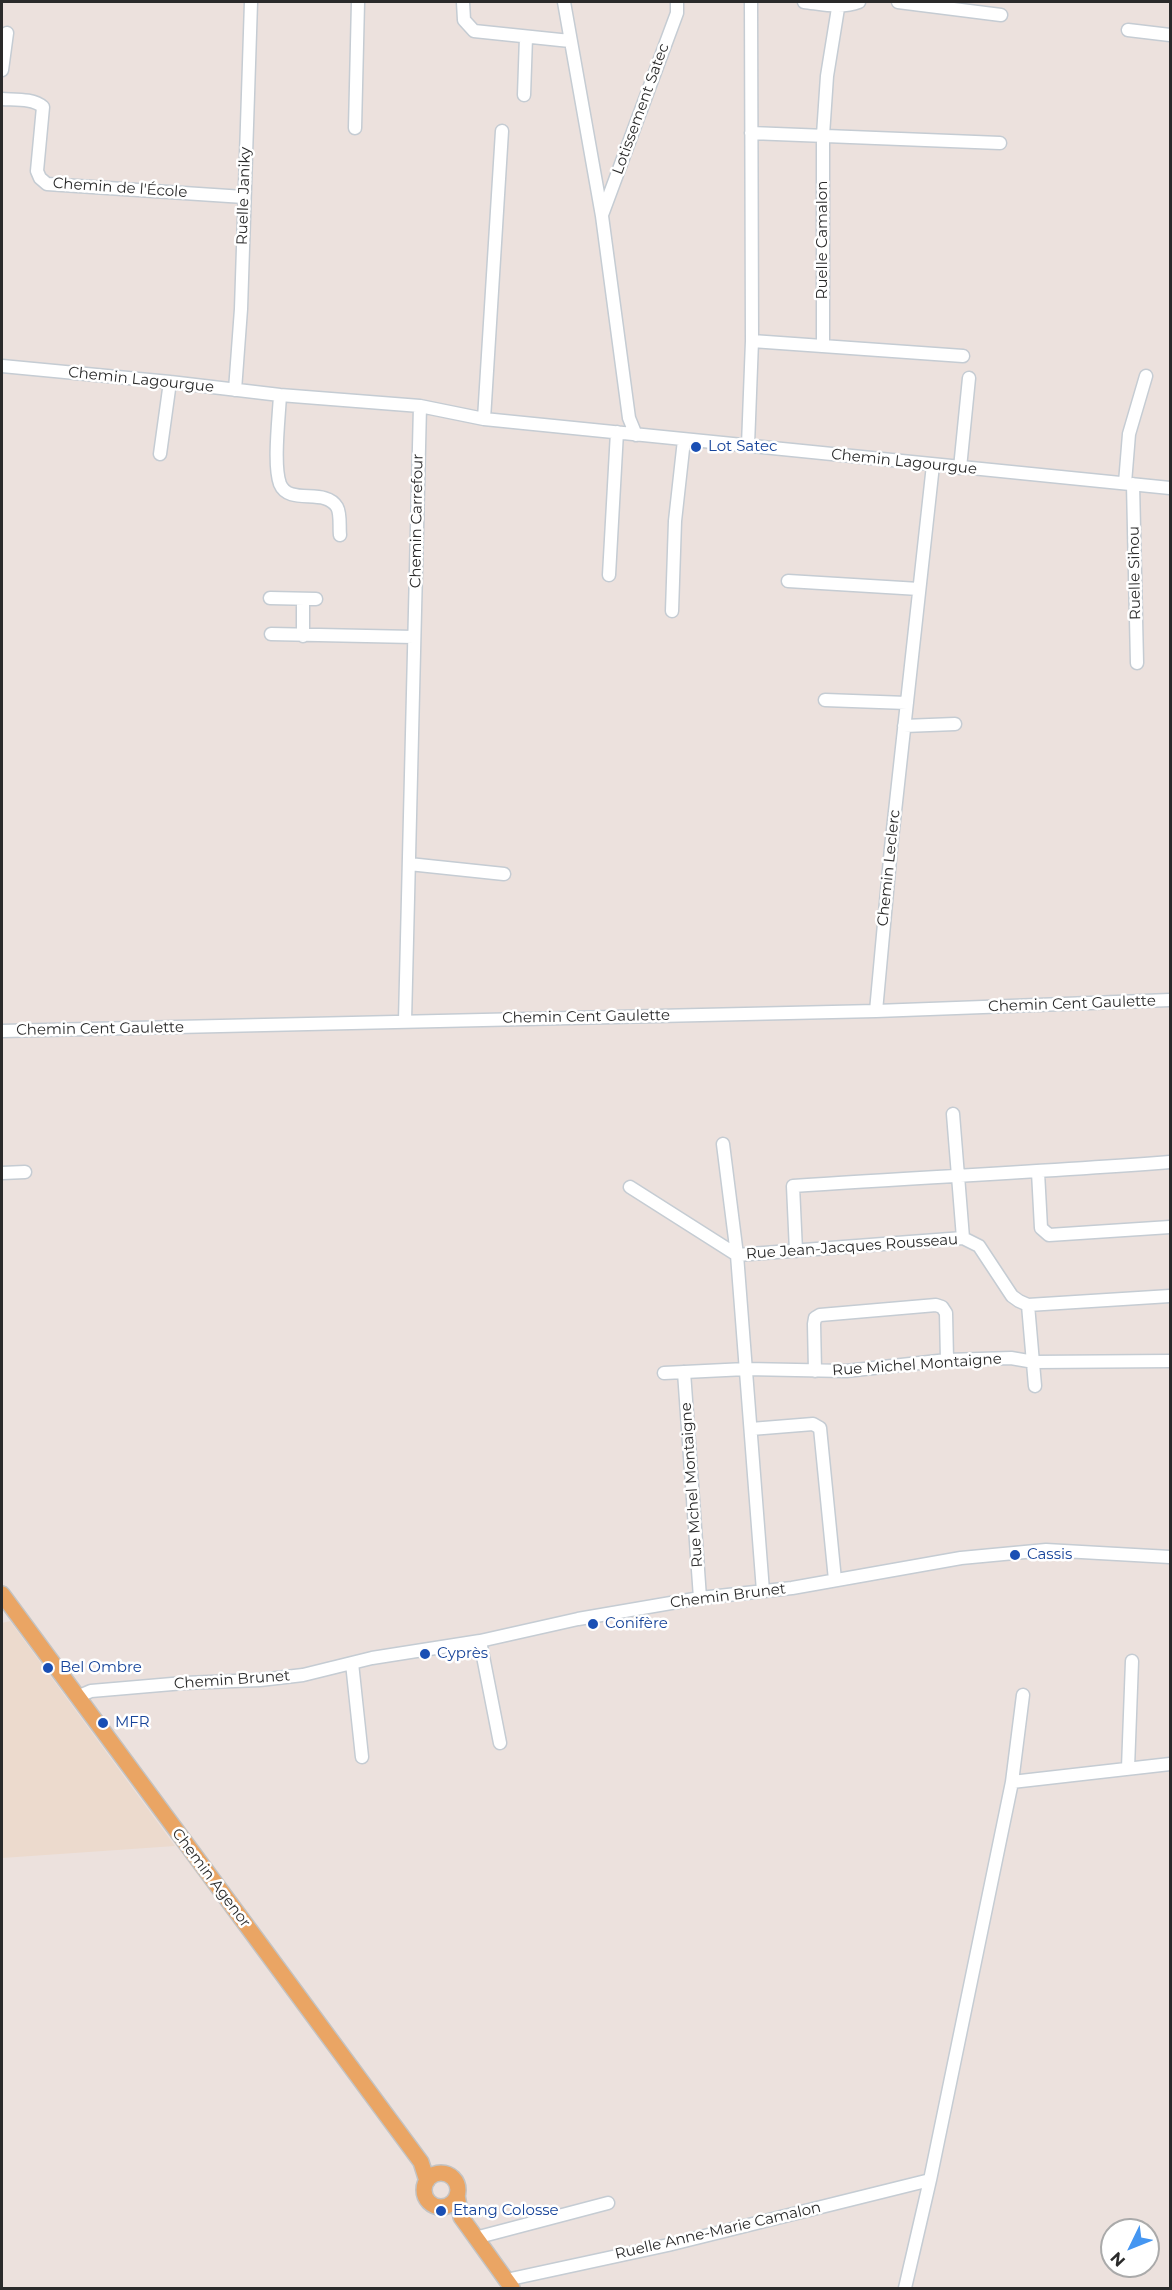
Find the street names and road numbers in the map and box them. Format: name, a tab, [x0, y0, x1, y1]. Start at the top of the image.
street label: Lotissement Satec	[609, 41, 673, 177]
street label: Ruelle Janiky	[233, 147, 255, 245]
street label: Chemin de l'École	[52, 174, 188, 202]
street label: Ruelle Camalon	[814, 181, 832, 299]
street label: Chemin Lagourgue	[67, 363, 215, 397]
street label: Chemin Lagourgue	[830, 445, 978, 479]
street label: Chemin Carrefour	[407, 454, 427, 588]
street label: Ruelle Sihou	[1125, 526, 1145, 620]
street label: Chemin Leclerc	[874, 809, 904, 927]
street label: Chemin Cent Gaulette	[988, 992, 1156, 1016]
street label: Chemin Cent Gaulette	[502, 1007, 670, 1027]
street label: Chemin Cent Gaulette	[16, 1019, 184, 1039]
street label: Rue Jean-Jacques Rousseau	[745, 1231, 959, 1263]
street label: Rue Michel Montaigne	[832, 1350, 1002, 1380]
street label: Rue Mchel Montaigne	[677, 1402, 707, 1568]
street label: Chemin Brunet	[669, 1580, 787, 1612]
street label: Chemin Brunet	[173, 1667, 291, 1693]
street label: Chemin Agenor	[168, 1825, 254, 1931]
street label: Ruelle Anne-Marie Camalon	[613, 2199, 823, 2263]

